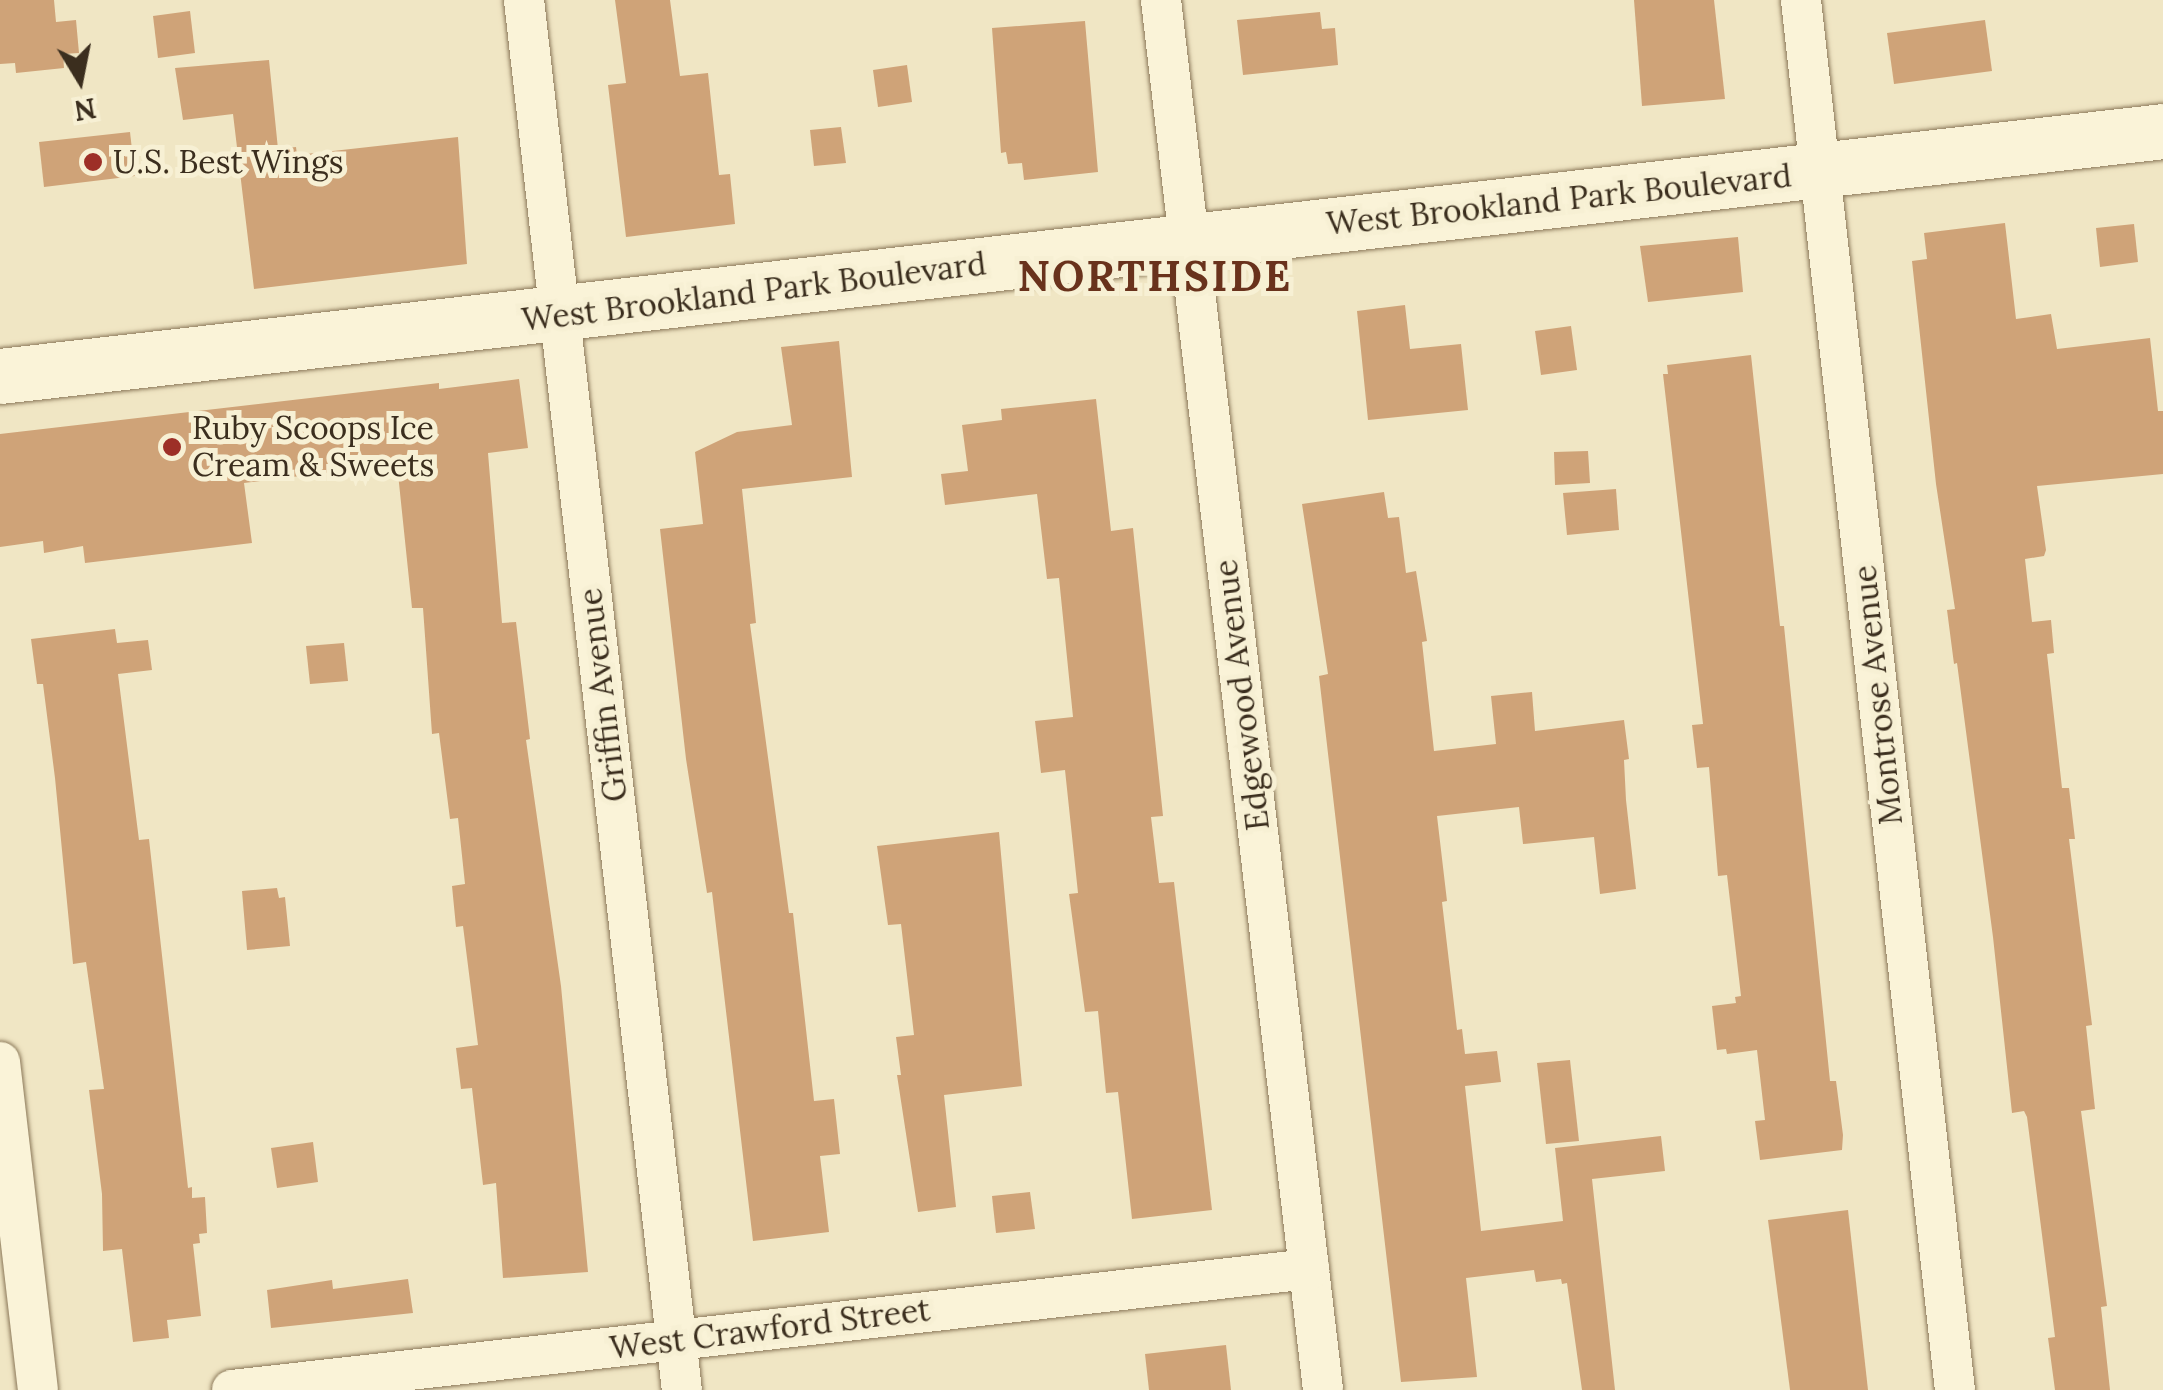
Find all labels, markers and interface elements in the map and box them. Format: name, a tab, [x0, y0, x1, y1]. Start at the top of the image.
north arrow	[30, 30, 130, 130]
text: N	[71, 90, 99, 129]
place label: U.S. Best Wings	[113, 143, 344, 181]
marker: U.S. Best Wings	[82, 151, 104, 173]
street label: West Brookland Park Boulevard	[1325, 156, 1793, 244]
street label: West Brookland Park Boulevard	[520, 244, 988, 340]
district label: NORTHSIDE	[1017, 251, 1293, 301]
place label: Ruby Scoops Ice Cream & Sweets	[192, 410, 434, 485]
marker: Ruby Scoops Ice Cream & Sweets	[161, 436, 183, 458]
street label: Edgewood Avenue	[1206, 557, 1278, 833]
street label: Montrose Avenue	[1845, 563, 1911, 827]
street label: Griffin Avenue	[571, 586, 635, 804]
street label: West Crawford Street	[608, 1290, 932, 1368]

